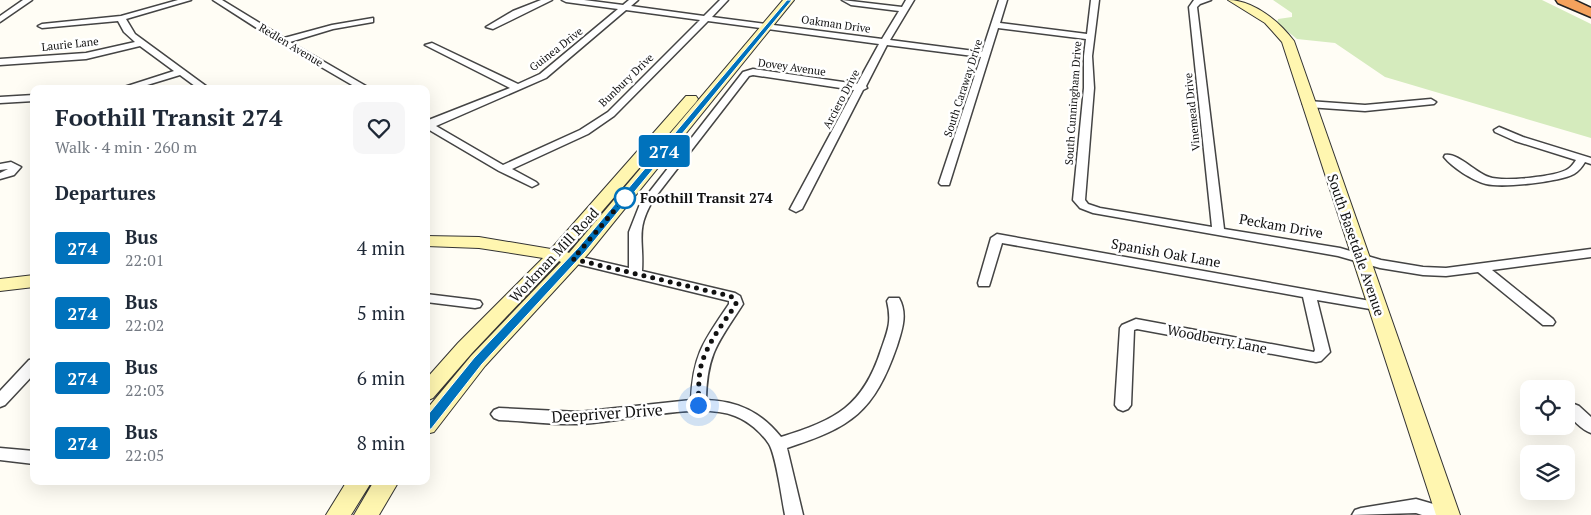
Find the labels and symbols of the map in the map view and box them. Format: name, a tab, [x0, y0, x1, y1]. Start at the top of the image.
street label: Oakman Drive	[800, 12, 872, 36]
street label: Redlen Avenue	[256, 20, 326, 70]
street label: Guinea Drive	[527, 24, 586, 74]
street label: Laurie Lane	[41, 34, 100, 54]
street label: South Caraway Drive	[941, 37, 986, 139]
street label: South Cunningham Drive	[1062, 40, 1084, 165]
street label: Bunbury Drive	[596, 50, 657, 110]
street label: Dovey Avenue	[757, 55, 827, 79]
street label: Arciero Drive	[820, 67, 863, 131]
street label: Vinemead Drive	[1181, 72, 1203, 152]
line badge: 274	[635, 135, 693, 167]
street label: South Basetdale Avenue	[1323, 171, 1390, 318]
marker: Foothill Transit 274	[614, 187, 636, 209]
place label: Foothill Transit 274	[640, 188, 773, 207]
street label: Workman Mill Road	[505, 203, 603, 306]
street label: Peckam Drive	[1238, 209, 1324, 242]
street label: Spanish Oak Lane	[1110, 234, 1222, 271]
street label: Woodberry Lane	[1165, 319, 1269, 358]
your location	[686, 393, 711, 418]
street label: Deepriver Drive	[551, 398, 663, 428]

